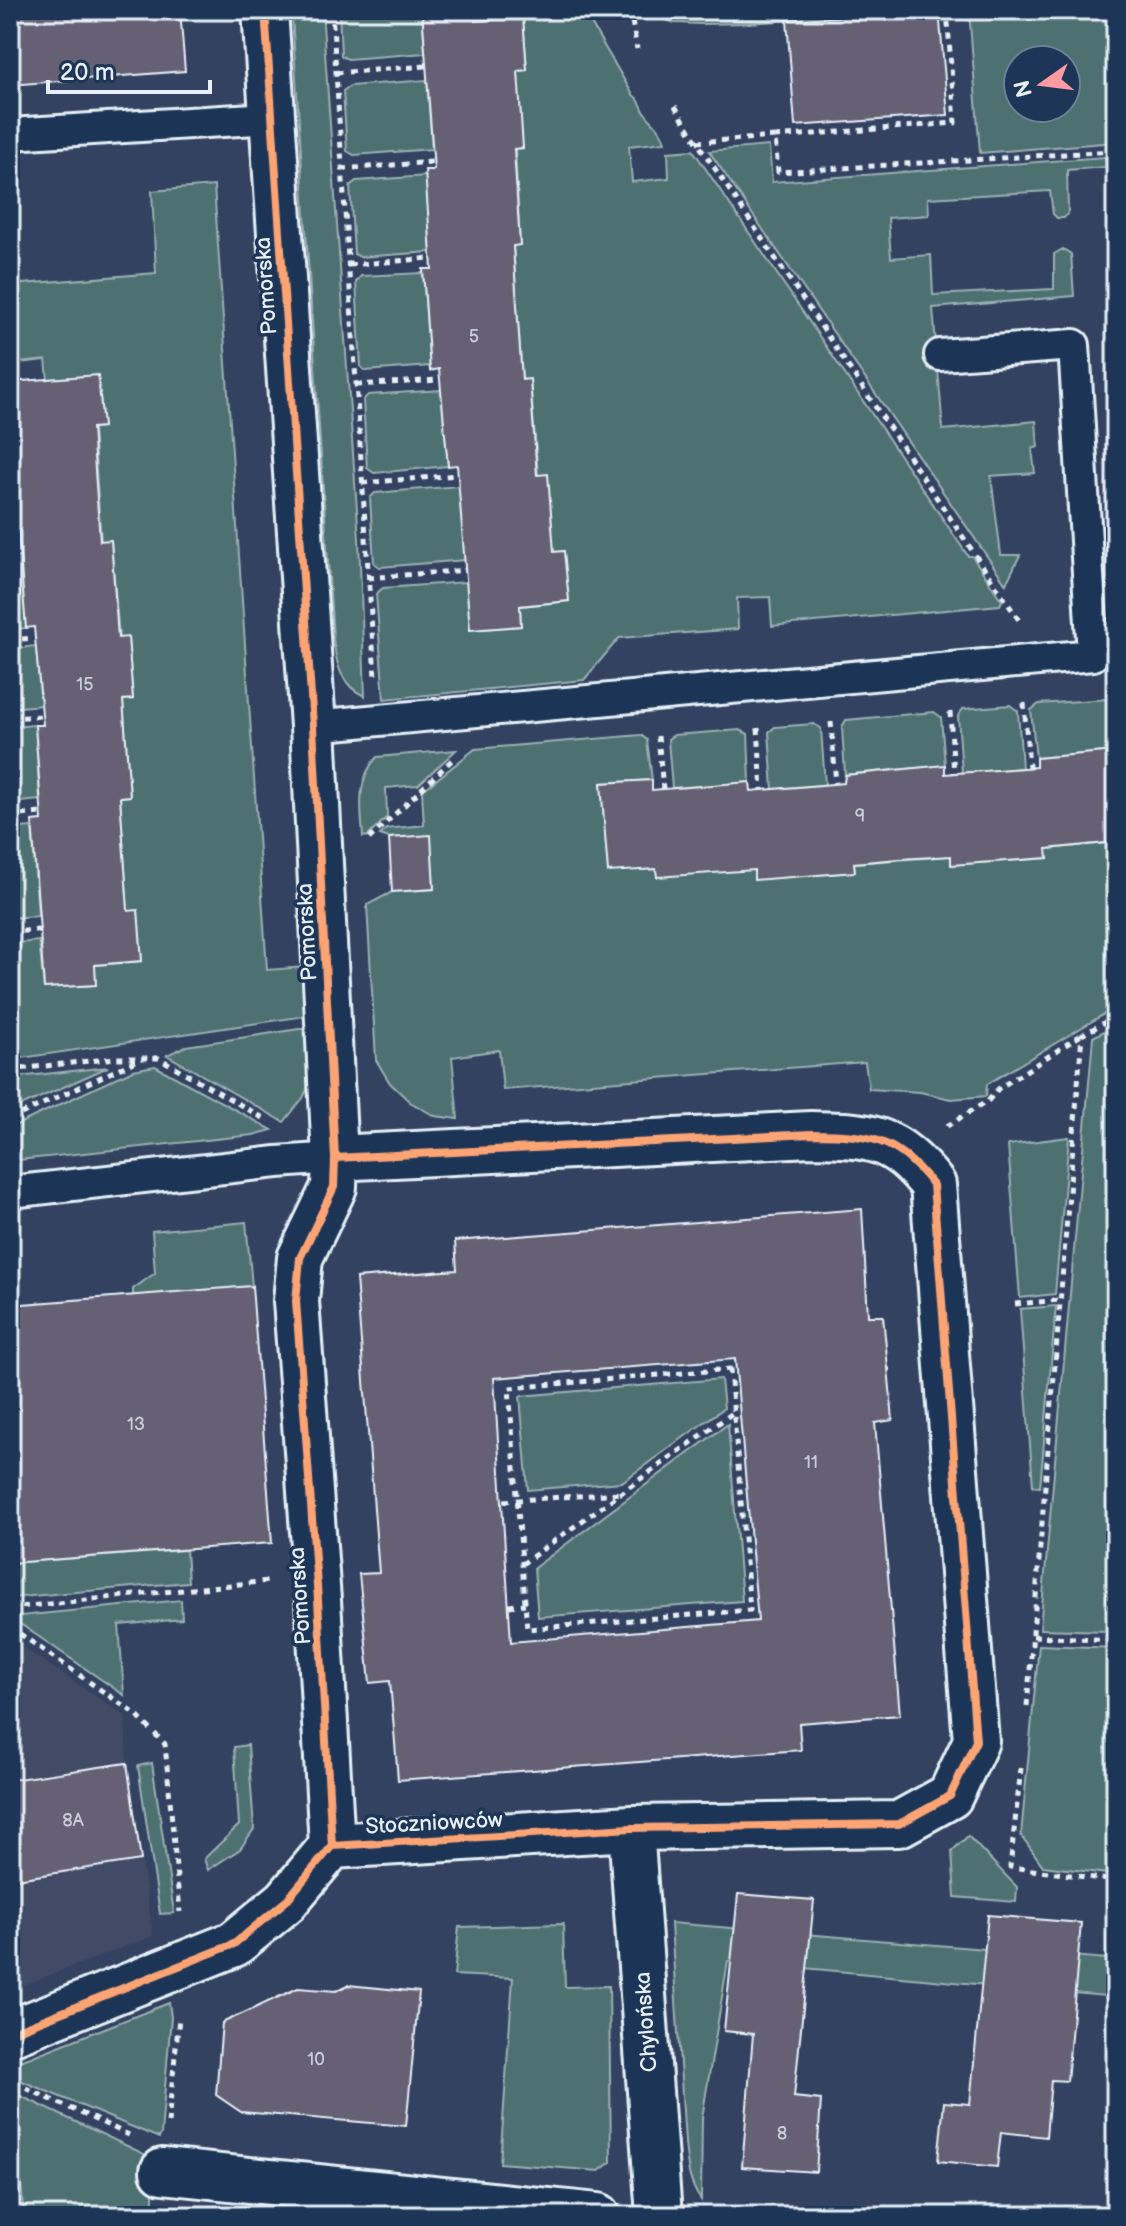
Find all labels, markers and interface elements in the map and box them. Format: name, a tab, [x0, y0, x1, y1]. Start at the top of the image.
scale bar	[48, 44, 210, 94]
north arrow	[1002, 44, 1082, 124]
text: 20 m	[60, 58, 115, 87]
text: N	[1009, 77, 1039, 100]
street label: Pomorska	[250, 236, 283, 336]
house number: 5	[469, 326, 479, 347]
house number: 15	[76, 674, 94, 695]
house number: 9	[855, 806, 865, 827]
street label: Pomorska	[291, 882, 324, 981]
house number: 13	[127, 1414, 145, 1435]
house number: 11	[804, 1452, 818, 1473]
street label: Pomorska	[284, 1546, 317, 1646]
street label: Stoczniowców	[365, 1806, 504, 1841]
house number: 8A	[62, 1810, 84, 1831]
street label: Chylońska	[630, 1971, 663, 2073]
house number: 10	[307, 2049, 325, 2070]
house number: 8	[777, 2123, 787, 2144]

